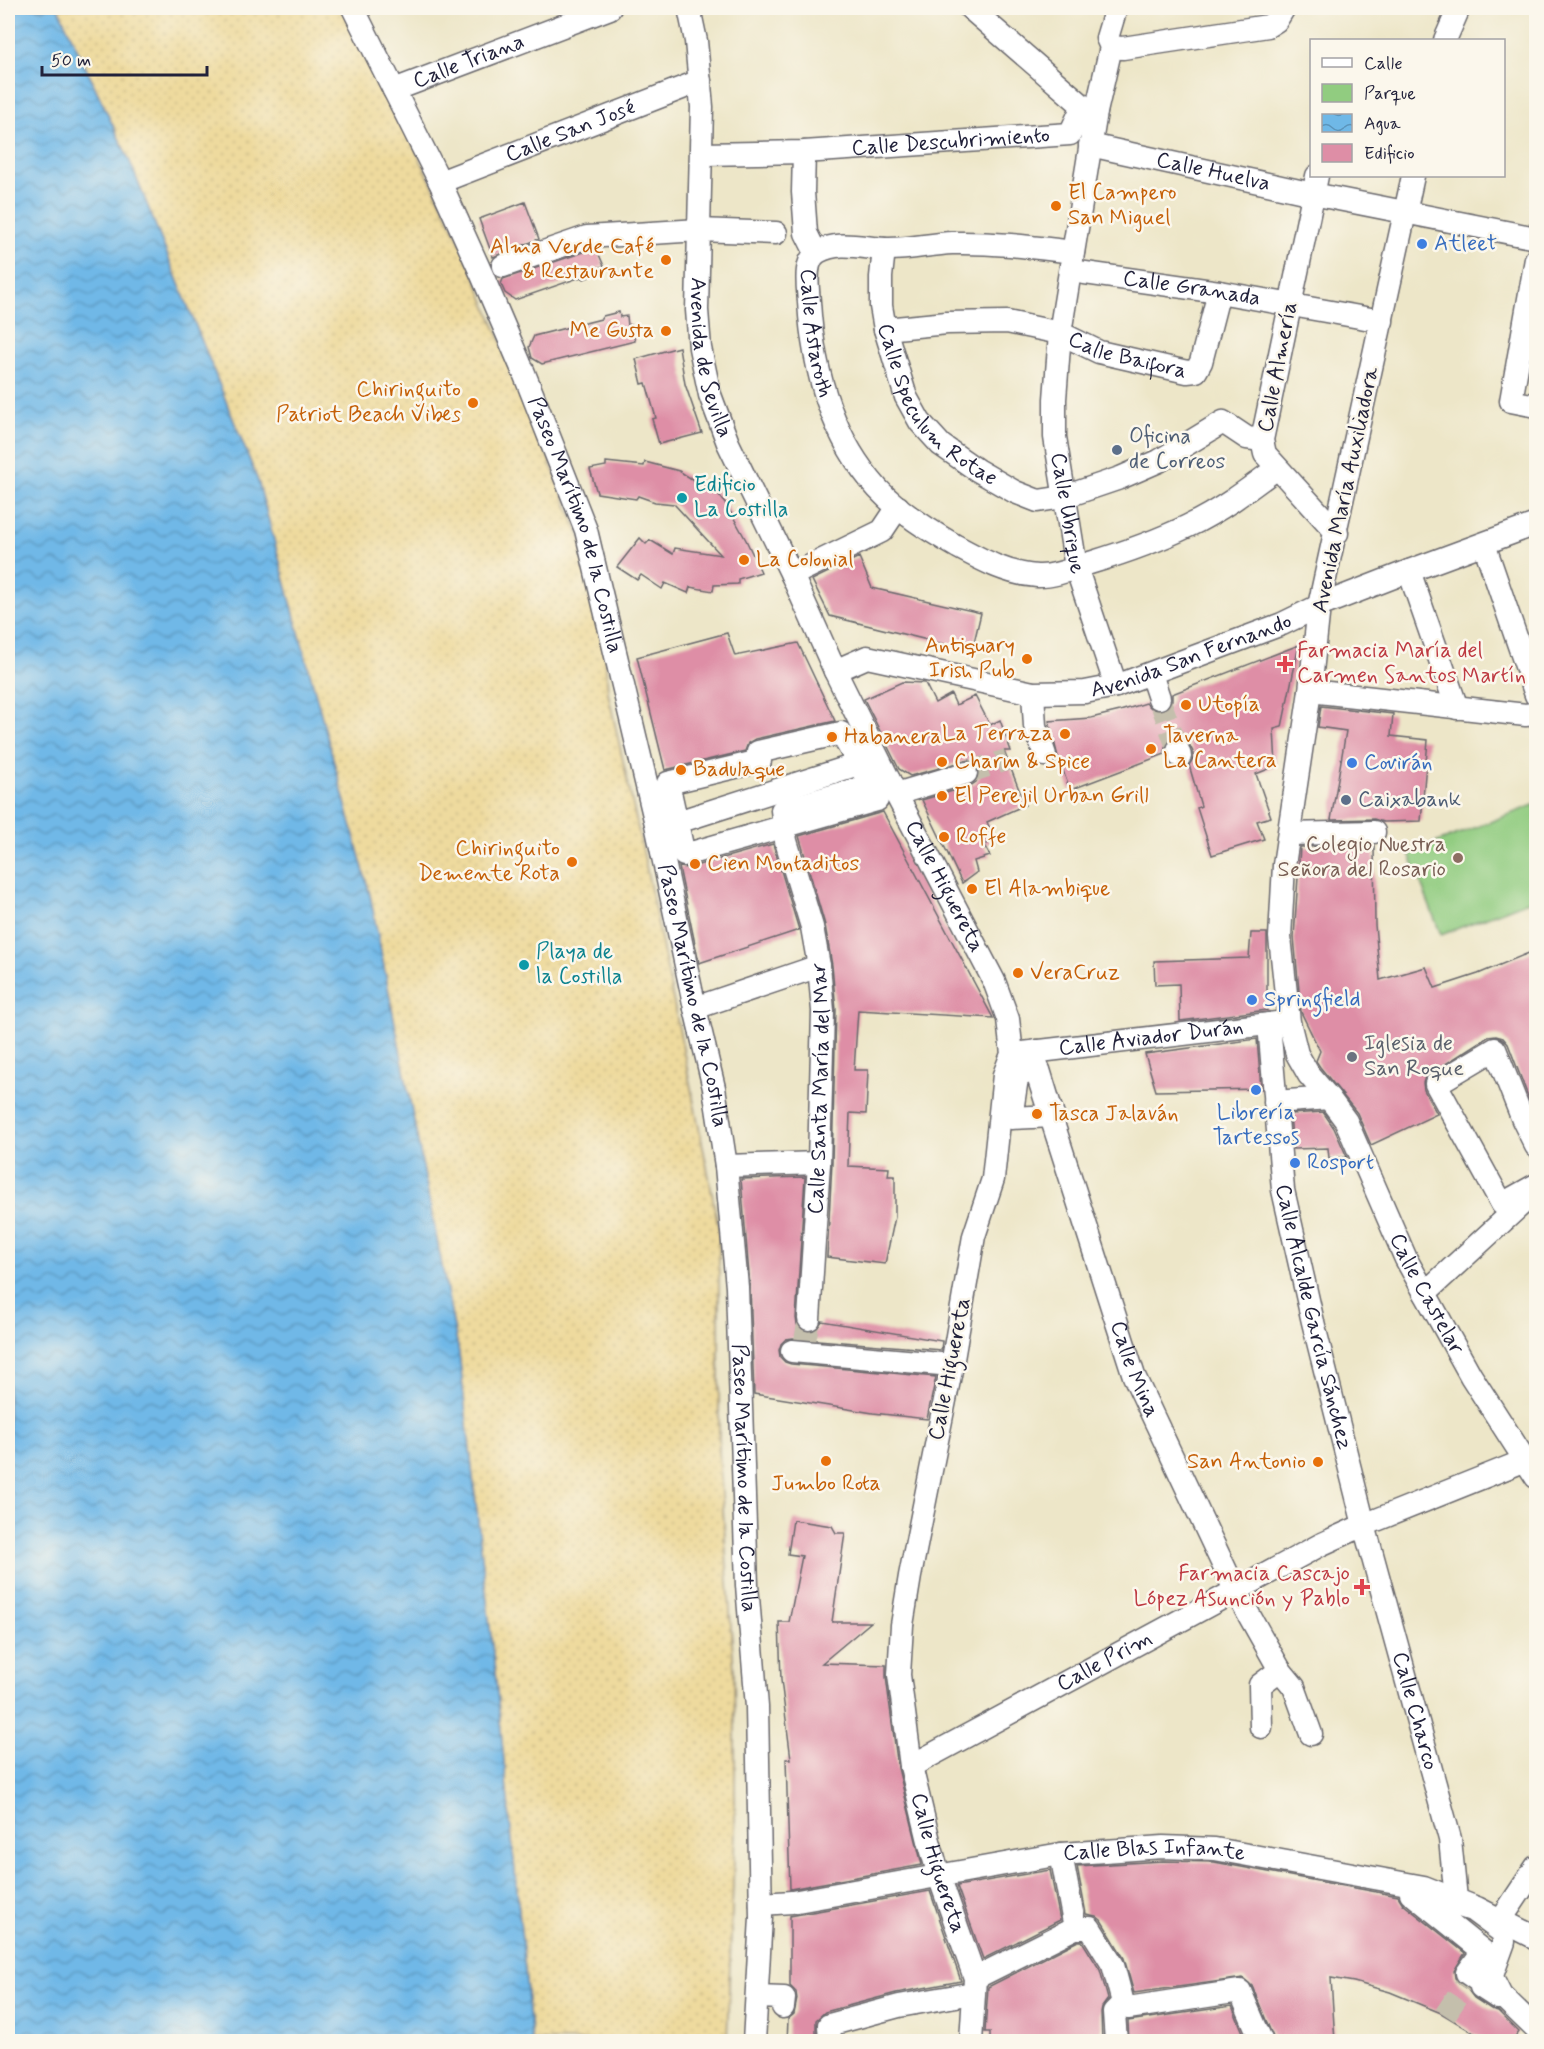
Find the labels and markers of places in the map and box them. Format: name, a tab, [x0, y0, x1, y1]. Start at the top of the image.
place label: El Campero San Miguel	[1068, 179, 1176, 233]
marker: El Campero San Miguel	[1049, 199, 1063, 213]
place label: Atleet	[1434, 230, 1497, 258]
place label: Alma Verde Café & Restaurante	[490, 233, 654, 286]
marker: Atleet	[1415, 237, 1429, 251]
marker: Alma Verde Café & Restaurante	[659, 253, 673, 267]
place label: Me Gusta	[570, 317, 654, 345]
marker: Me Gusta	[659, 324, 673, 338]
place label: Chiringuito Patriot Beach Vibes	[276, 376, 461, 429]
marker: Chiringuito Patriot Beach Vibes	[466, 396, 480, 410]
place label: Oficina de Correos	[1129, 423, 1226, 476]
marker: Oficina de Correos	[1110, 443, 1124, 457]
place label: Edificio La Costilla	[694, 471, 789, 524]
marker: Edificio La Costilla	[675, 491, 689, 505]
place label: La Colonial	[756, 546, 854, 574]
marker: La Colonial	[737, 553, 751, 567]
place label: Antiquary Irish Pub	[925, 632, 1015, 685]
place label: Farmacia María del Carmen Santos Martín	[1297, 637, 1526, 690]
marker: Antiquary Irish Pub	[1020, 652, 1034, 666]
marker: Farmacia María del Carmen Santos Martín	[1278, 657, 1292, 671]
place label: Utopía	[1198, 691, 1260, 719]
marker: Utopía	[1179, 698, 1193, 712]
place label: La Terraza	[942, 720, 1053, 748]
place label: Taverna La Cantera	[1163, 722, 1277, 775]
place label: Habanera	[844, 723, 941, 751]
marker: La Terraza	[1058, 727, 1072, 741]
marker: Habanera	[825, 730, 839, 744]
marker: Taverna La Cantera	[1144, 742, 1158, 756]
place label: Charm & Spice	[954, 748, 1090, 776]
place label: Covirán	[1364, 749, 1433, 777]
marker: Charm & Spice	[935, 755, 949, 769]
place label: Badulaque	[693, 756, 785, 784]
marker: Covirán	[1345, 756, 1359, 770]
marker: Badulaque	[674, 763, 688, 777]
place label: El Perejil Urban Grill	[954, 782, 1149, 810]
place label: Caixabank	[1358, 786, 1461, 814]
marker: El Perejil Urban Grill	[935, 789, 949, 803]
marker: Caixabank	[1339, 793, 1353, 807]
place label: Roffe	[956, 823, 1006, 851]
marker: Roffe	[937, 830, 951, 844]
place label: Colegio Nuestra Señora del Rosario	[1277, 831, 1446, 884]
place label: Chiringuito Demente Rota	[418, 835, 560, 888]
place label: Cien Montaditos	[707, 850, 859, 878]
marker: Colegio Nuestra Señora del Rosario	[1451, 851, 1465, 865]
marker: Chiringuito Demente Rota	[565, 855, 579, 869]
marker: Cien Montaditos	[688, 857, 702, 871]
place label: El Alambique	[984, 875, 1110, 903]
marker: El Alambique	[965, 882, 979, 896]
place label: Playa de la Costilla	[536, 938, 623, 991]
marker: Playa de la Costilla	[517, 958, 531, 972]
place label: VeraCruz	[1030, 959, 1120, 987]
marker: VeraCruz	[1011, 966, 1025, 980]
place label: Springfield	[1264, 986, 1361, 1017]
marker: Springfield	[1245, 993, 1259, 1007]
place label: Iglesia de San Roque	[1364, 1030, 1464, 1083]
marker: Iglesia de San Roque	[1345, 1050, 1359, 1064]
marker: Librería Tartessos	[1249, 1083, 1263, 1097]
place label: Librería Tartessos	[1212, 1099, 1300, 1152]
place label: Tasca Jalaván	[1049, 1100, 1179, 1128]
marker: Tasca Jalaván	[1030, 1107, 1044, 1121]
place label: Rosport	[1307, 1149, 1374, 1177]
marker: Rosport	[1288, 1156, 1302, 1170]
place label: San Antonio	[1187, 1448, 1306, 1476]
marker: Jumbo Rota	[819, 1454, 833, 1468]
marker: San Antonio	[1311, 1455, 1325, 1469]
place label: Jumbo Rota	[771, 1470, 881, 1498]
place label: Farmacia Cascajo López Asunción y Pablo	[1133, 1560, 1350, 1613]
marker: Farmacia Cascajo López Asunción y Pablo	[1355, 1580, 1369, 1594]

